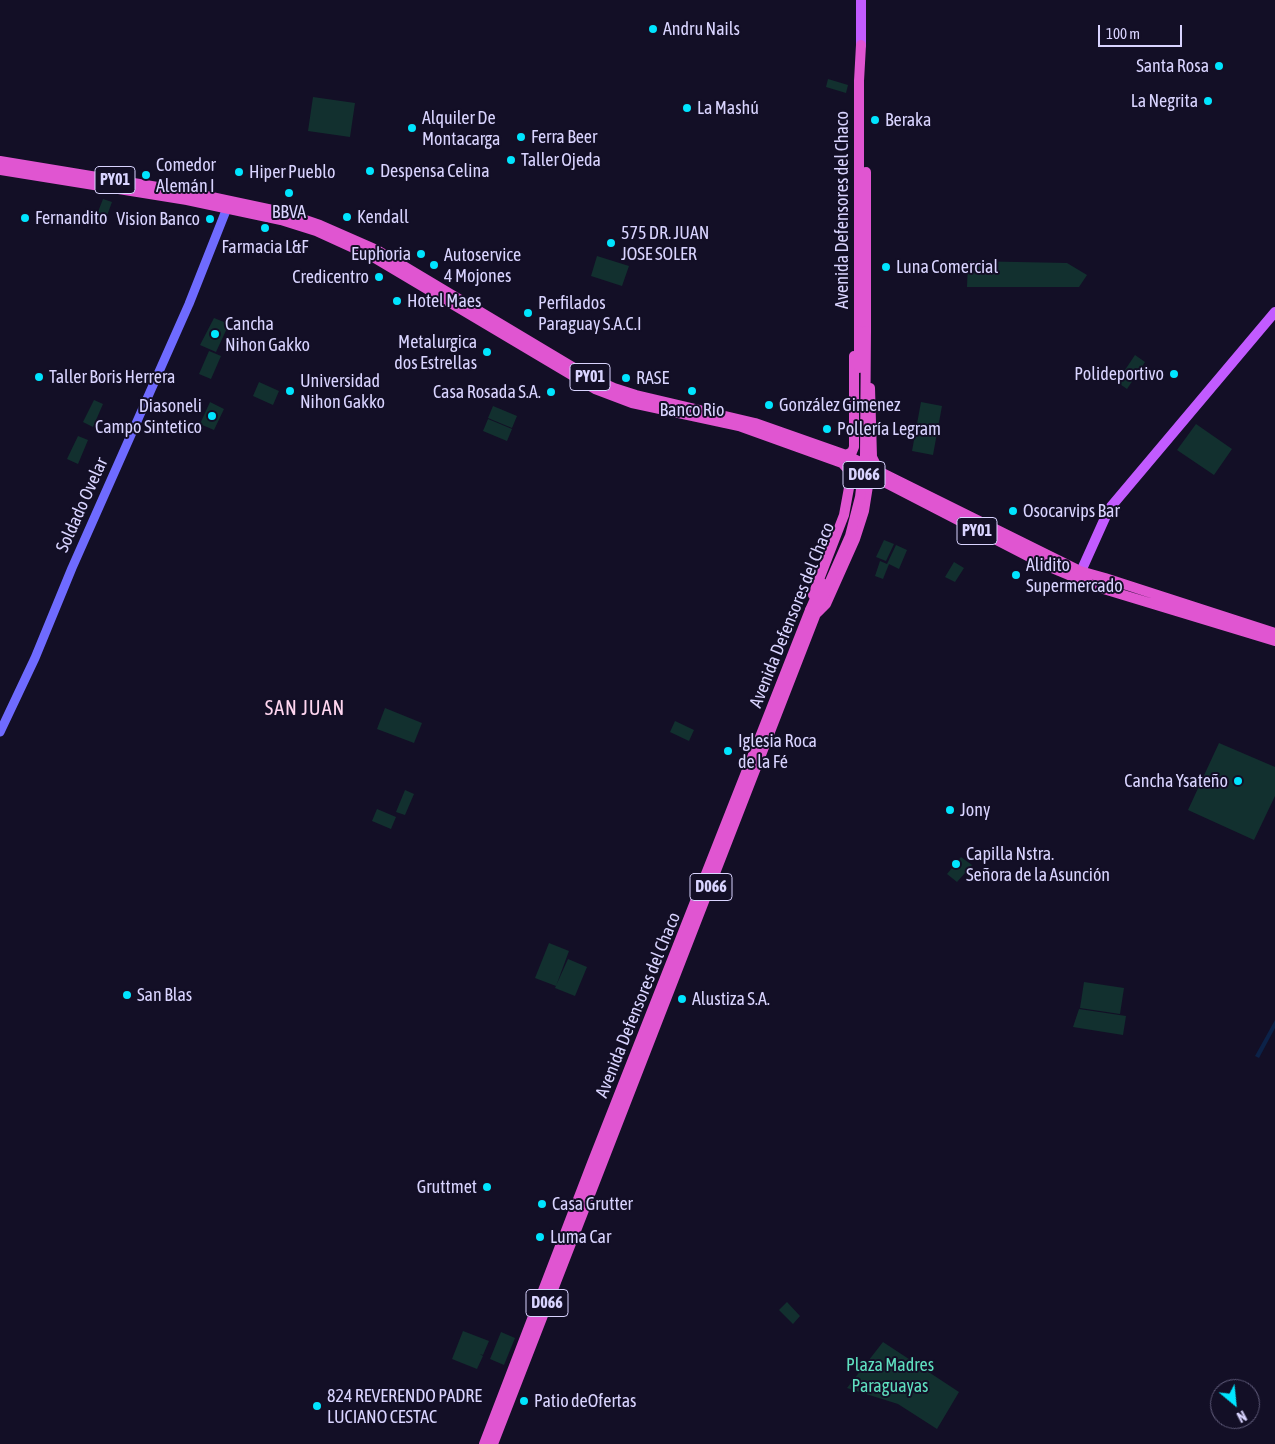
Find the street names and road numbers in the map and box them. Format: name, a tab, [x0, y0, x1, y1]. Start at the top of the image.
street label: Avenida Defensores del Chaco	[831, 111, 853, 309]
road number: PY01	[95, 166, 135, 194]
road number: PY01	[570, 364, 610, 391]
street label: Soldado Ovelar	[52, 454, 112, 556]
road number: D066	[843, 462, 885, 488]
road number: PY01	[957, 518, 997, 544]
street label: Avenida Defensores del Chaco	[745, 519, 839, 711]
road number: D066	[690, 874, 732, 900]
street label: Avenida Defensores del Chaco	[591, 909, 685, 1101]
road number: D066	[526, 1290, 568, 1316]

